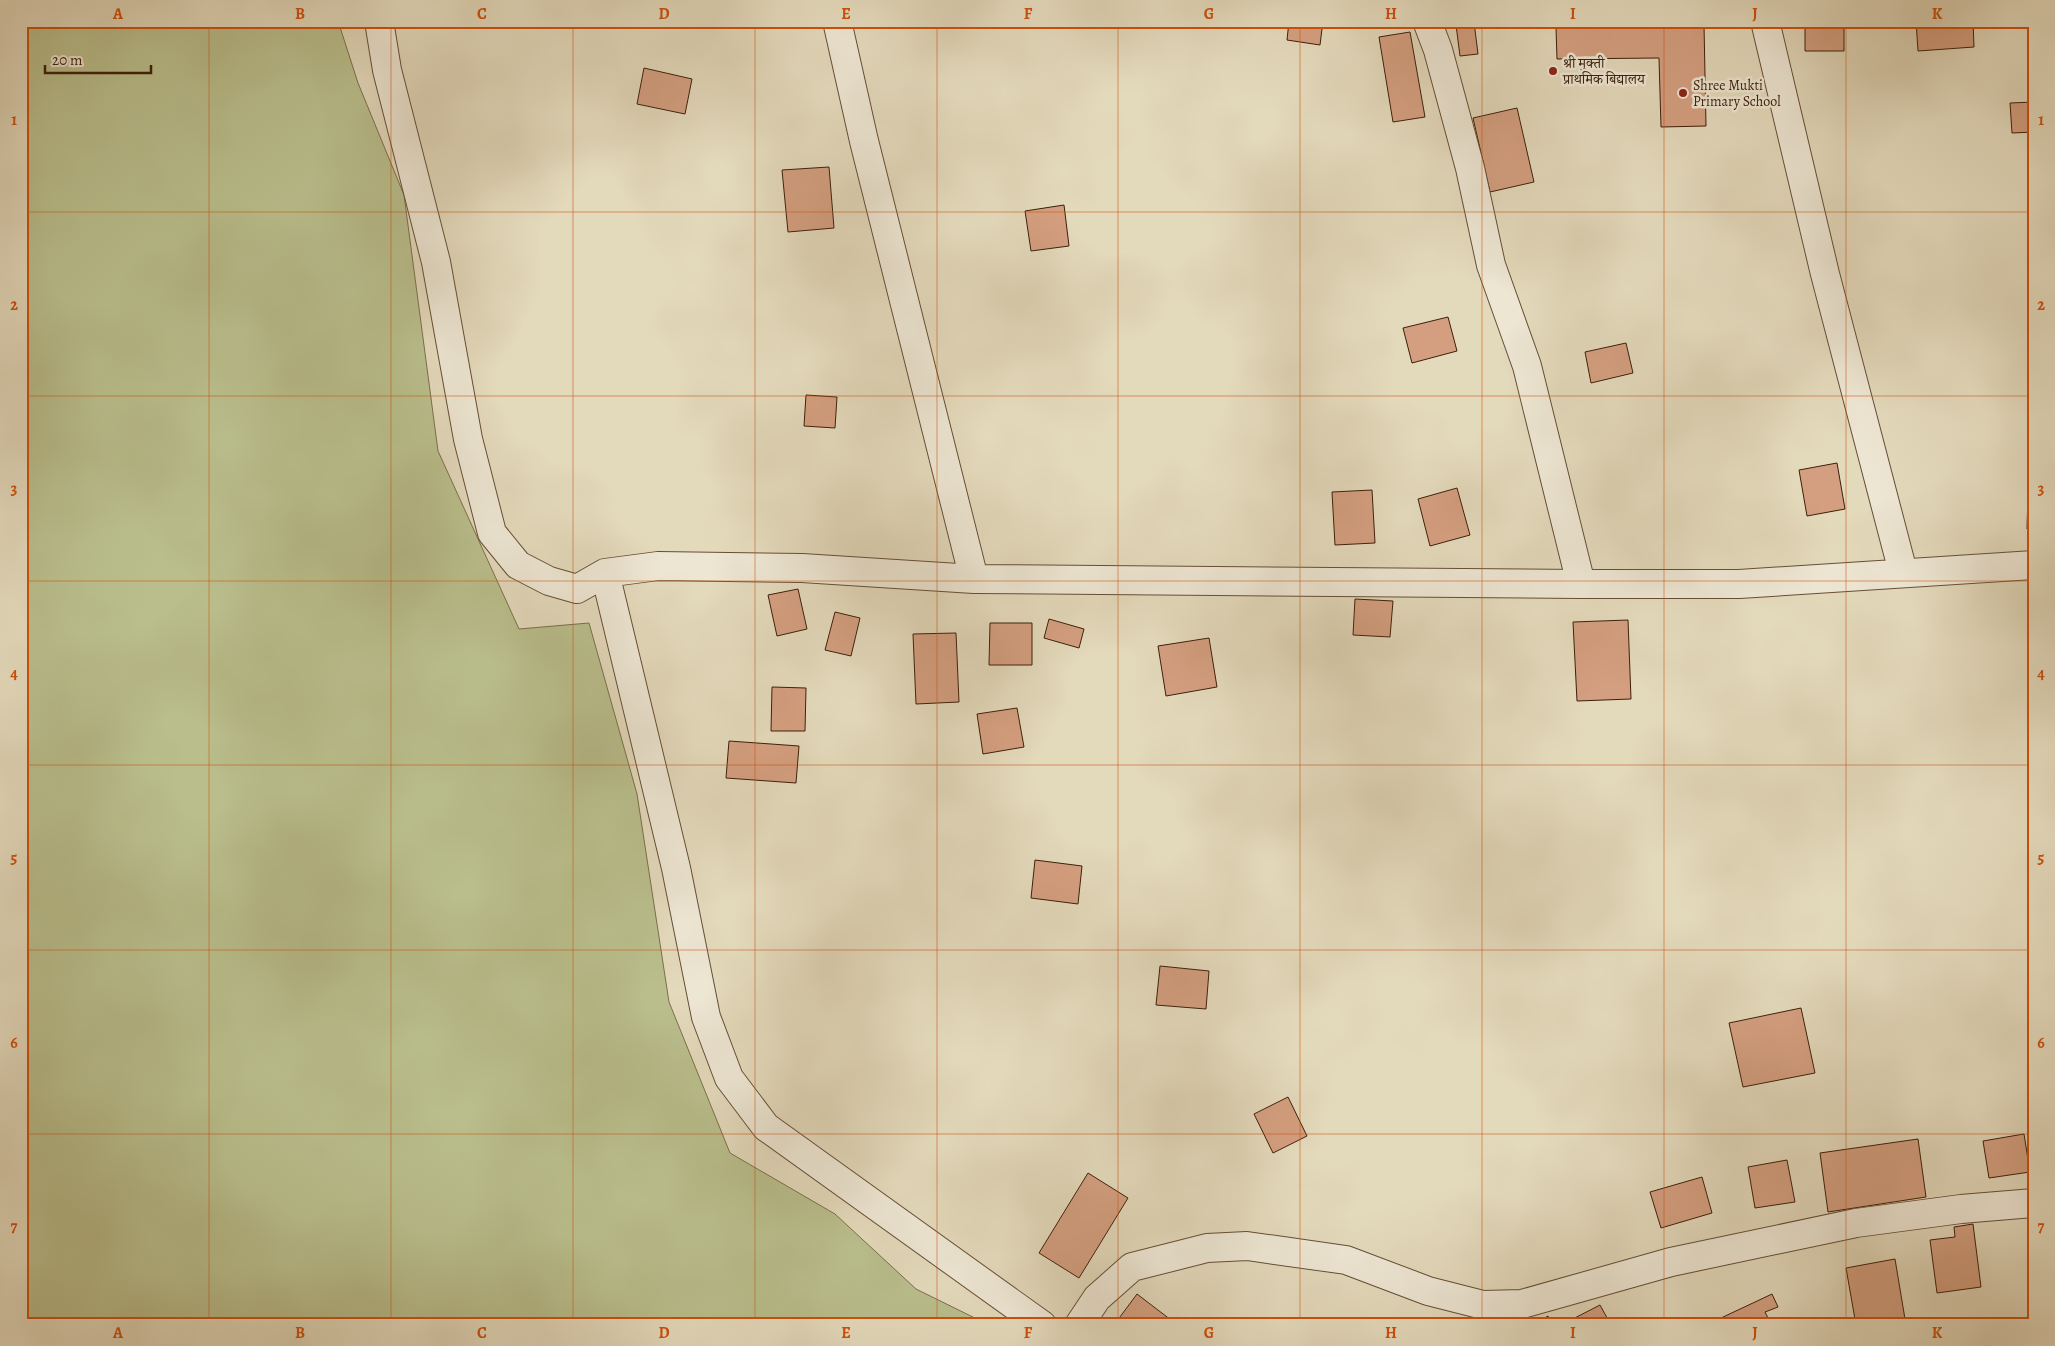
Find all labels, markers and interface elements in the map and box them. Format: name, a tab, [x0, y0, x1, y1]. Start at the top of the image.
text: A	[112, 3, 124, 25]
text: B	[295, 3, 305, 25]
text: C	[477, 3, 487, 25]
text: D	[658, 3, 670, 25]
text: E	[841, 3, 851, 25]
text: F	[1024, 3, 1033, 25]
text: G	[1204, 3, 1214, 25]
text: H	[1385, 3, 1397, 25]
text: I	[1570, 3, 1576, 25]
text: J	[1752, 3, 1758, 25]
text: K	[1932, 3, 1943, 25]
scale bar	[45, 42, 151, 74]
text: 20 m	[52, 50, 83, 70]
place label: श्री मुक्ती प्राथमिक बिद्यालय	[1562, 54, 1646, 89]
marker: श्री मुक्ती प्राथमिक बिद्यालय	[1547, 65, 1559, 77]
place label: Shree Mukti Primary School	[1693, 76, 1781, 111]
marker: Shree Mukti Primary School	[1677, 87, 1689, 99]
text: 1	[11, 109, 17, 131]
text: 1	[2038, 109, 2044, 131]
text: 2	[10, 294, 18, 316]
text: 2	[2037, 294, 2045, 316]
text: 3	[11, 478, 18, 500]
text: 3	[2038, 478, 2045, 500]
text: 4	[10, 663, 18, 685]
text: 4	[2037, 663, 2045, 685]
text: 5	[11, 847, 18, 869]
text: 5	[2038, 847, 2045, 869]
text: 6	[10, 1032, 18, 1054]
text: 6	[2037, 1032, 2045, 1054]
text: 7	[11, 1216, 18, 1238]
text: 7	[2038, 1216, 2045, 1238]
text: A	[112, 1322, 124, 1344]
text: B	[295, 1322, 305, 1344]
text: C	[477, 1322, 487, 1344]
text: D	[658, 1322, 670, 1344]
text: E	[841, 1322, 851, 1344]
text: F	[1024, 1322, 1033, 1344]
text: G	[1204, 1322, 1214, 1344]
text: H	[1385, 1322, 1397, 1344]
text: I	[1570, 1322, 1576, 1344]
text: J	[1752, 1322, 1758, 1344]
text: K	[1932, 1322, 1943, 1344]

